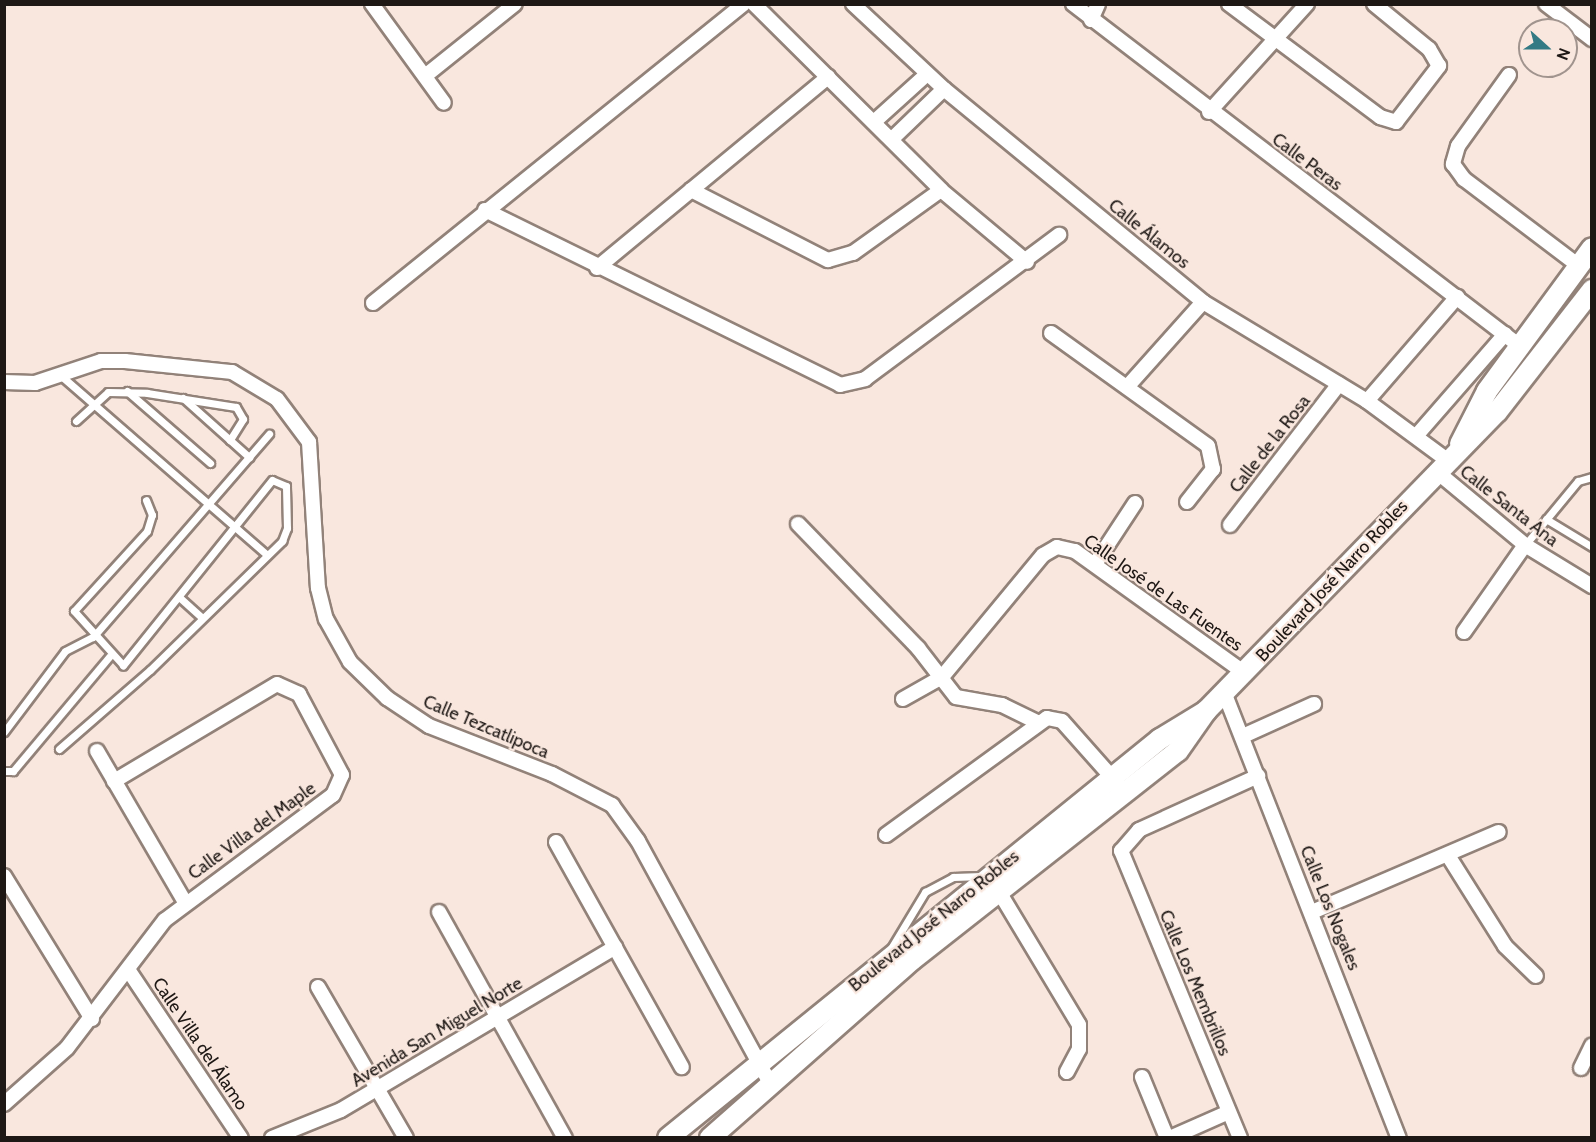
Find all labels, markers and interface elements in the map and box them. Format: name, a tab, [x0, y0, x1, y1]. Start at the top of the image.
north arrow	[1518, 18, 1578, 78]
text: N	[1553, 45, 1574, 63]
street label: Calle Peras	[1268, 129, 1346, 195]
street label: Calle Álamos	[1104, 195, 1194, 273]
street label: Calle de la Rosa	[1225, 391, 1315, 497]
street label: Calle Santa Ana	[1455, 461, 1563, 551]
street label: Boulevard José Narro Robles	[1252, 496, 1412, 666]
street label: Calle José de Las Fuentes	[1080, 530, 1246, 656]
street label: Calle Tezcatlipoca	[420, 691, 552, 763]
street label: Calle Villa del Maple	[184, 778, 320, 884]
street label: Calle Los Nogales	[1295, 843, 1365, 973]
street label: Boulevard José Narro Robles	[845, 846, 1023, 996]
street label: Calle Los Membrillos	[1155, 907, 1235, 1059]
street label: Avenida San Miguel Norte	[348, 972, 526, 1092]
street label: Calle Villa del Álamo	[148, 974, 252, 1114]

